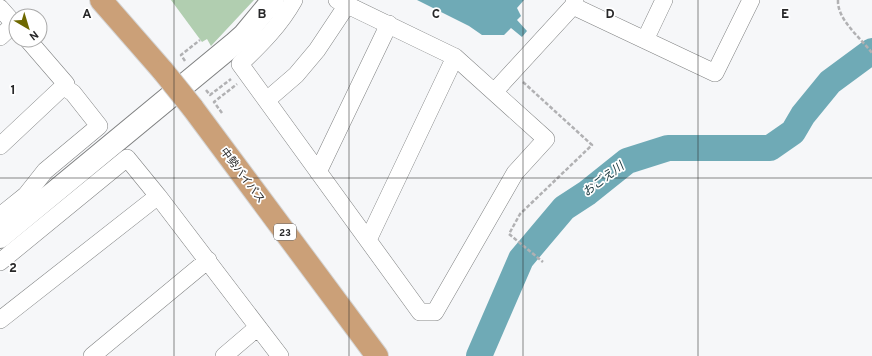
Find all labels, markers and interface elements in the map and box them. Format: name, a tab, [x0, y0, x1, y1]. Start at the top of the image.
text: A	[82, 7, 92, 23]
text: B	[258, 7, 267, 23]
text: C	[432, 7, 440, 23]
text: D	[605, 7, 615, 23]
text: E	[781, 7, 789, 23]
north arrow	[8, 8, 48, 48]
text: N	[26, 27, 41, 43]
text: 1	[10, 83, 16, 99]
street label: 中勢バイパス	[217, 145, 268, 206]
water label: おごえ川	[580, 158, 629, 201]
road number: 23	[274, 224, 296, 240]
text: 2	[9, 261, 17, 277]

